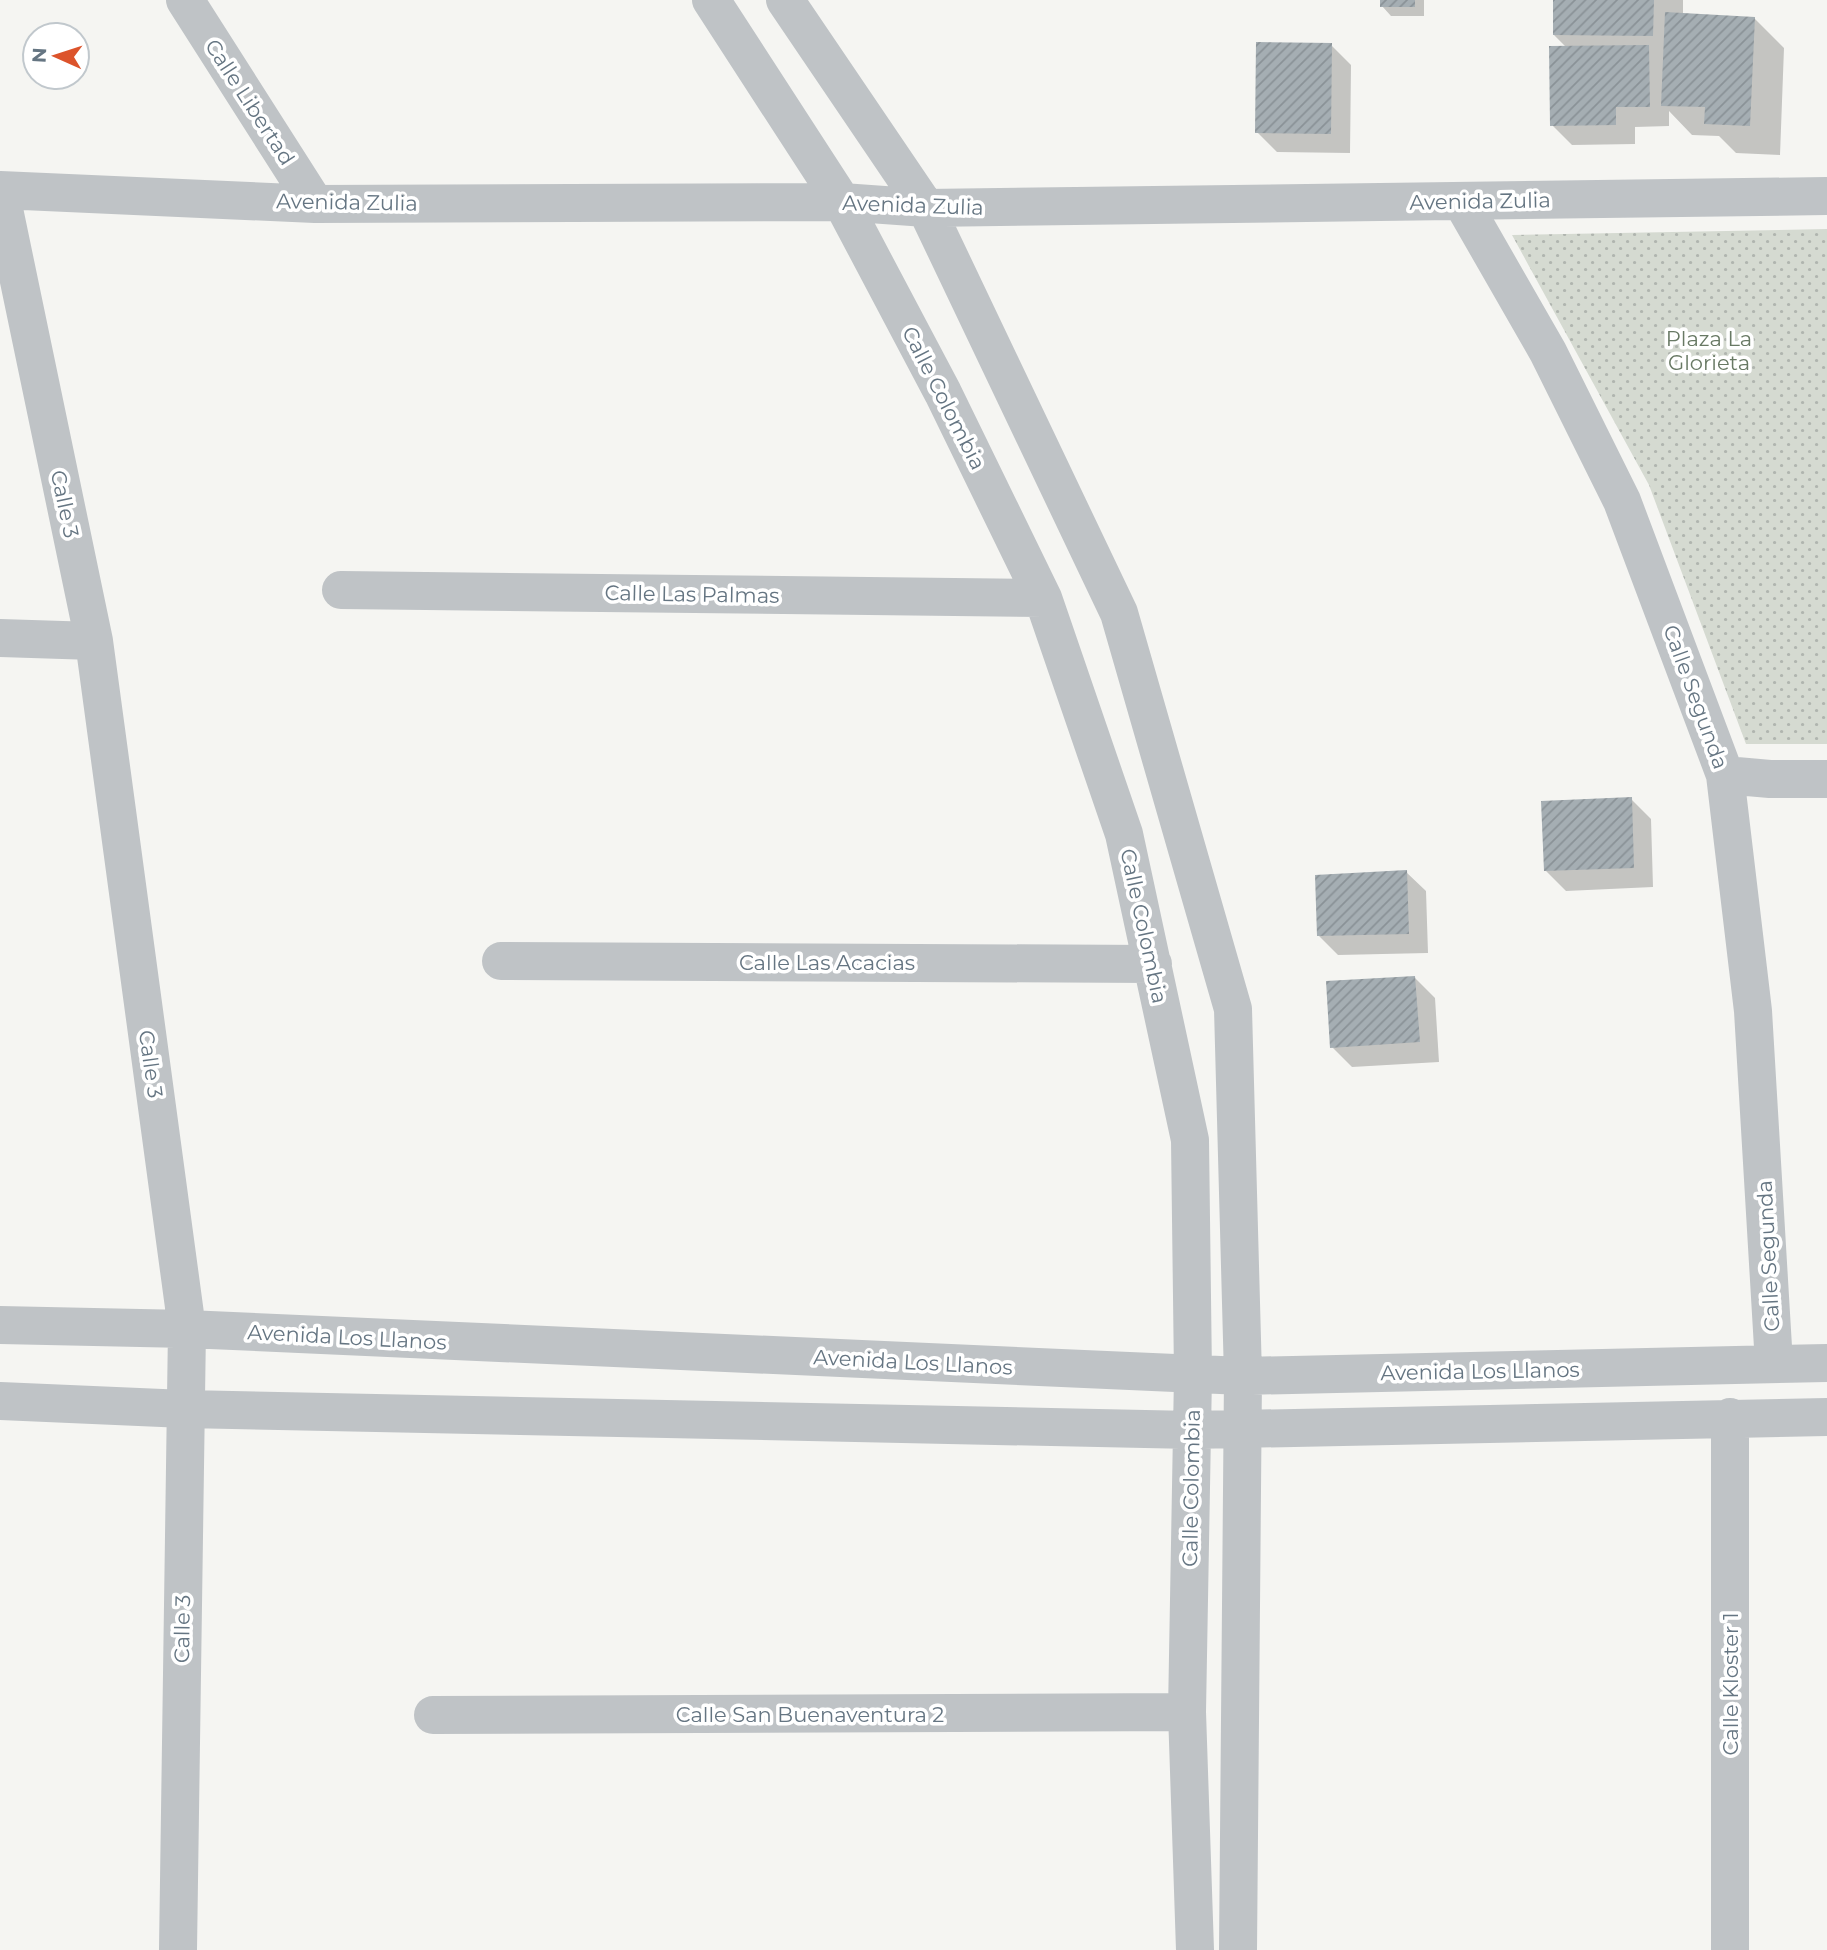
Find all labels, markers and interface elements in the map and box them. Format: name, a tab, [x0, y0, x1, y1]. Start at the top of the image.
north arrow	[21, 21, 91, 91]
street label: Calle Libertad	[200, 34, 300, 170]
text: N	[28, 47, 51, 63]
street label: Avenida Zulia	[1409, 187, 1551, 215]
street label: Avenida Zulia	[276, 188, 418, 216]
street label: Avenida Zulia	[842, 190, 984, 220]
street label: Calle Colombia	[897, 322, 991, 474]
park label: Plaza La Glorieta	[1666, 326, 1752, 375]
street label: Calle 3	[46, 468, 84, 540]
street label: Calle Las Palmas	[604, 580, 780, 608]
street label: Calle Segunda	[1658, 622, 1734, 772]
street label: Calle Colombia	[1115, 846, 1173, 1006]
street label: Calle Las Acacias	[739, 950, 915, 975]
street label: Calle 3	[134, 1028, 168, 1100]
street label: Calle Segunda	[1752, 1180, 1784, 1332]
street label: Avenida Los Llanos	[247, 1319, 447, 1355]
street label: Avenida Los Llanos	[813, 1344, 1013, 1380]
street label: Avenida Los Llanos	[1380, 1357, 1580, 1385]
street label: Calle Colombia	[1177, 1409, 1205, 1567]
street label: Calle 3	[169, 1595, 195, 1663]
street label: Calle Kloster 1	[1718, 1613, 1743, 1755]
street label: Calle San Buenaventura 2	[676, 1702, 944, 1727]

